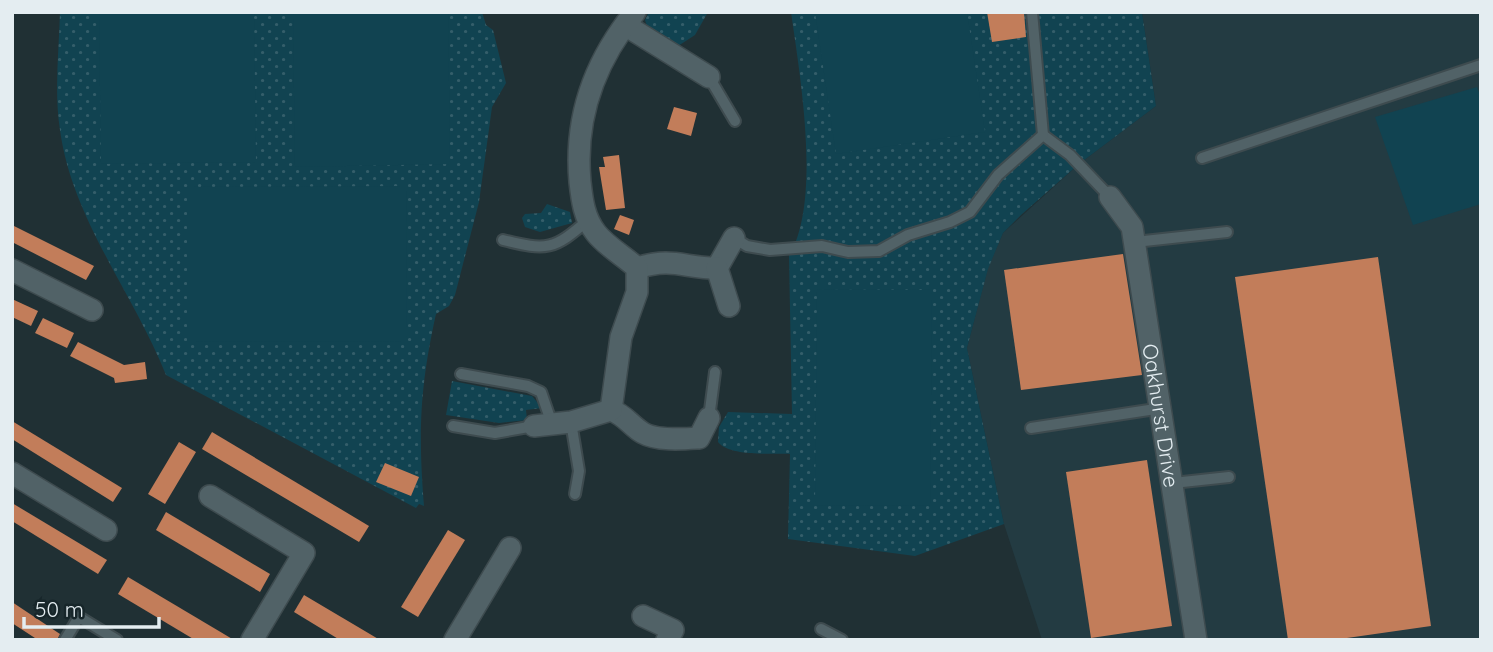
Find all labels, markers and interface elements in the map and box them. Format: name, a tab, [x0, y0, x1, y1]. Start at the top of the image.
street label: Oakhurst Drive	[1137, 342, 1185, 489]
scale bar	[24, 586, 159, 630]
text: 50 m	[35, 596, 84, 622]

